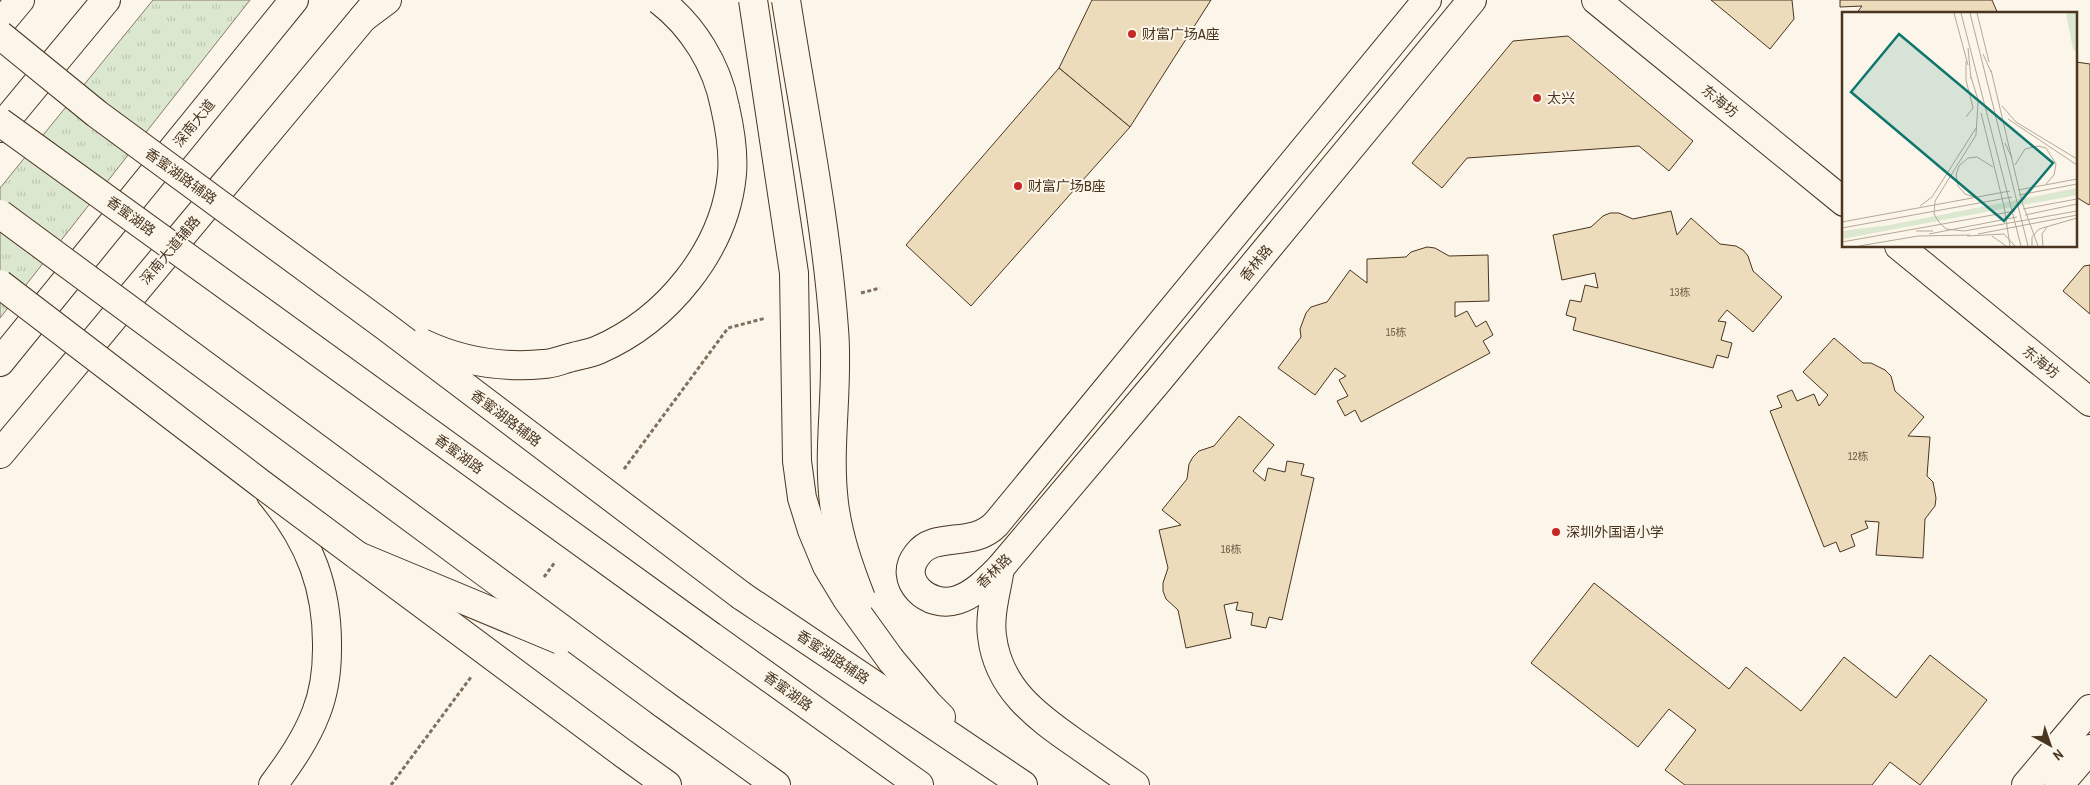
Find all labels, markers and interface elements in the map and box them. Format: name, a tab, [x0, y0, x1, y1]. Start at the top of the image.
inset map	[1842, 12, 2078, 248]
place label: 财富广场A座	[1142, 25, 1220, 43]
marker: 财富广场A座	[1126, 28, 1138, 40]
street label: 东海坊	[1698, 81, 1742, 121]
place label: 太兴	[1547, 89, 1575, 107]
marker: 太兴	[1531, 92, 1543, 104]
street label: 深南大道	[169, 96, 219, 150]
street label: 香蜜湖路辅路	[142, 144, 220, 208]
place label: 财富广场B座	[1028, 177, 1106, 195]
marker: 财富广场B座	[1012, 180, 1024, 192]
street label: 香蜜湖路	[103, 192, 159, 240]
street label: 深南大道辅路	[136, 212, 204, 288]
street label: 香林路	[1236, 241, 1276, 285]
house number: 13栋	[1669, 285, 1691, 299]
house number: 15栋	[1385, 325, 1407, 339]
street label: 东海坊	[2019, 342, 2063, 382]
street label: 香蜜湖路辅路	[467, 386, 545, 450]
street label: 香蜜湖路	[431, 430, 487, 478]
house number: 12栋	[1847, 449, 1869, 463]
place label: 深圳外国语小学	[1566, 523, 1664, 541]
marker: 深圳外国语小学	[1550, 526, 1562, 538]
house number: 16栋	[1220, 542, 1242, 556]
street label: 香林路	[973, 550, 1015, 592]
street label: 香蜜湖路辅路	[793, 626, 873, 688]
street label: 香蜜湖路	[760, 667, 816, 715]
north arrow	[2025, 720, 2075, 770]
text: N	[2049, 745, 2067, 765]

